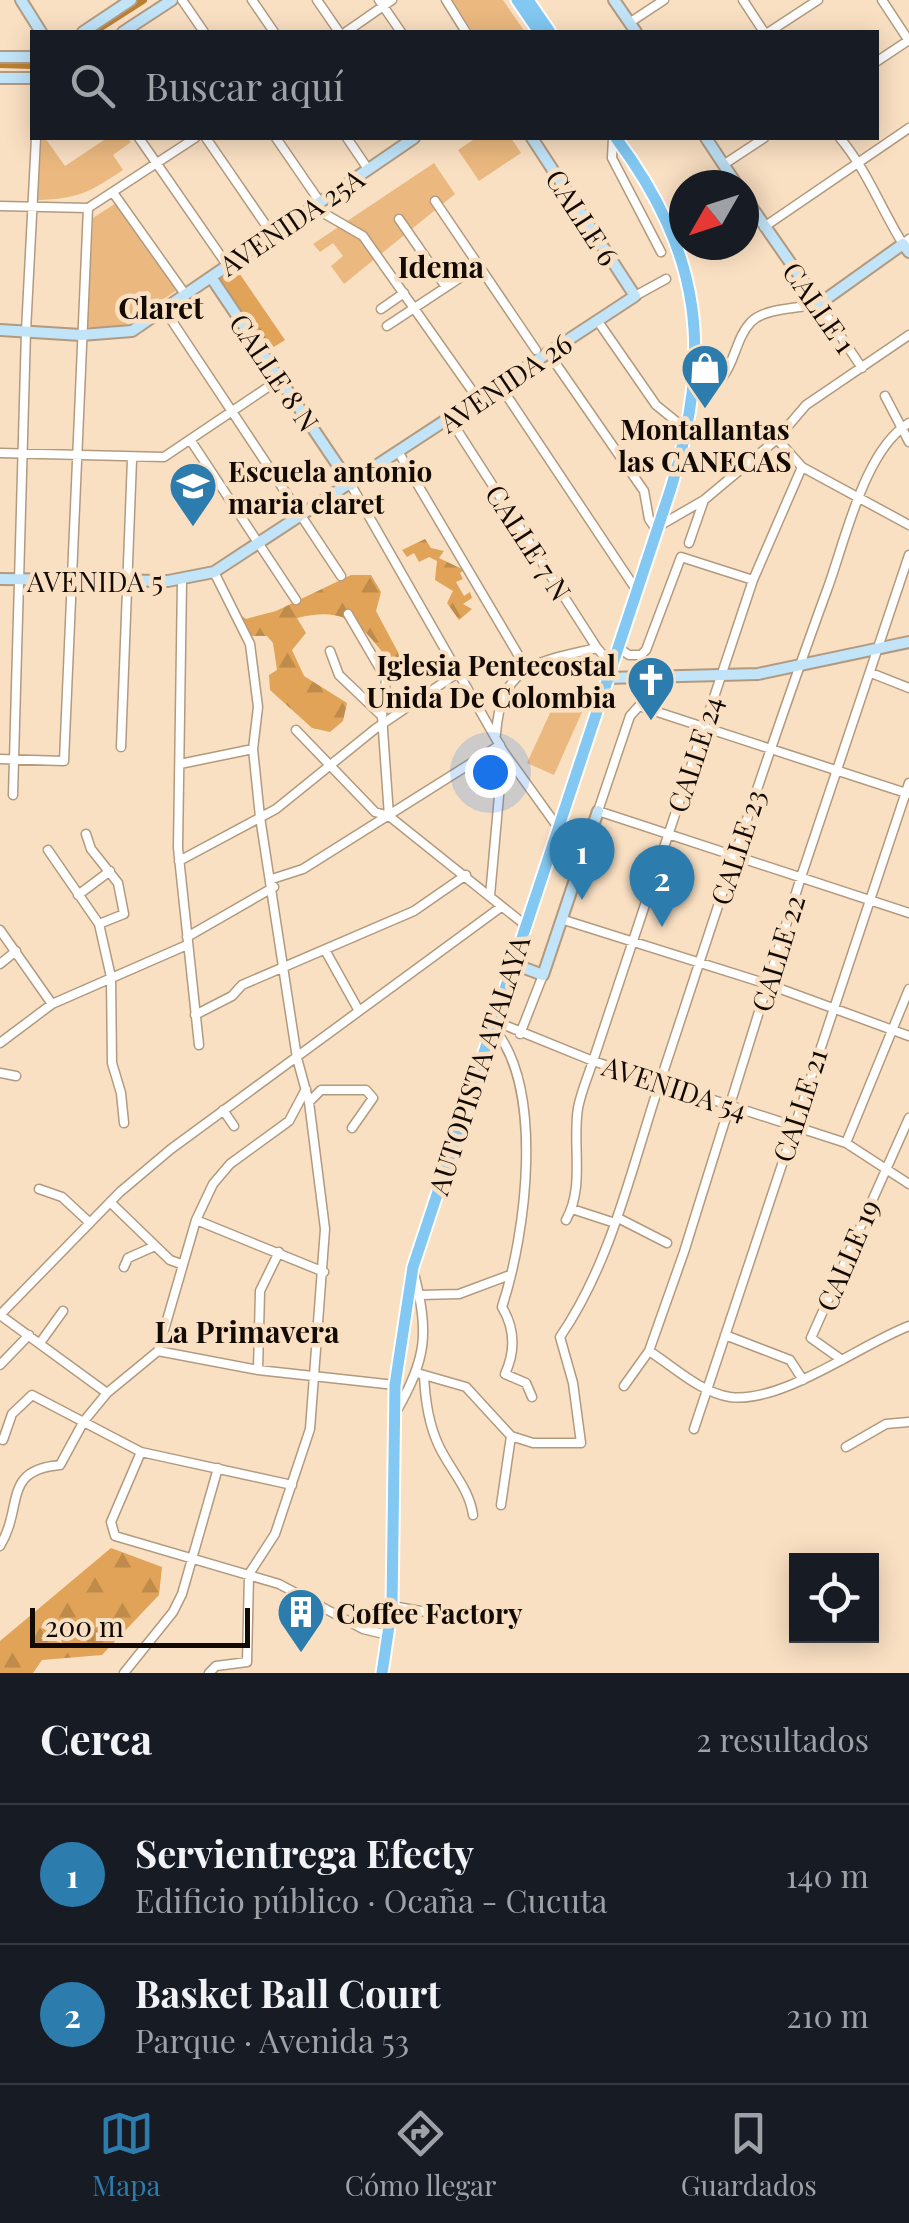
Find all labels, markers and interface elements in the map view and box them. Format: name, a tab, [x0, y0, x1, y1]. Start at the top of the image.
search box	[30, 30, 879, 140]
icon: search	[65, 58, 120, 113]
text: Buscar aquí	[145, 60, 344, 111]
street label: AVENIDA 25A	[211, 159, 371, 284]
street label: CALLE 6	[538, 162, 628, 272]
north arrow	[669, 170, 759, 260]
district label: Idema	[398, 246, 485, 286]
street label: CALLE 1	[775, 254, 865, 360]
district label: Claret	[118, 287, 204, 327]
street label: CALLE 8 N	[222, 306, 328, 438]
street label: AVENIDA 26	[431, 324, 579, 440]
shop icon: Montallantas las CANECAS	[679, 342, 731, 410]
place label: Montallantas las CANECAS	[618, 410, 792, 479]
place label: Escuela antonio maria claret	[228, 452, 432, 521]
school or university icon: Escuela antonio maria claret	[167, 460, 219, 528]
street label: CALLE 7 N	[478, 477, 580, 607]
street label: AVENIDA 5	[26, 562, 163, 599]
place label: Iglesia Pentecostal Unida De Colombia	[367, 646, 616, 715]
church icon: Iglesia Pentecostal Unida De Colombia	[625, 654, 677, 722]
street label: CALLE 24	[658, 691, 730, 817]
your location	[465, 747, 516, 798]
street label: CALLE 23	[701, 785, 773, 909]
pin: 1	[550, 818, 614, 900]
pin: 2	[630, 844, 694, 927]
street label: CALLE 22	[742, 890, 812, 1016]
street label: AUTOPISTA ATALAYA	[418, 930, 537, 1200]
street label: CALLE 21	[763, 1044, 835, 1166]
street label: AVENIDA 54	[597, 1046, 752, 1128]
street label: CALLE 19	[807, 1193, 887, 1317]
district label: La Primavera	[154, 1311, 340, 1351]
map controls	[789, 1553, 879, 1643]
button: locate	[789, 1553, 879, 1643]
building icon: Coffee Factory	[275, 1586, 327, 1654]
place label: Coffee Factory	[336, 1594, 523, 1631]
scale bar	[30, 1603, 250, 1648]
text: 200 m	[45, 1607, 124, 1644]
text: Cerca	[40, 1710, 152, 1766]
text: 2 resultados	[696, 1717, 869, 1760]
text: Servientrega Efecty	[135, 1827, 474, 1878]
text: 1	[66, 1853, 79, 1896]
text: 140 m	[786, 1853, 869, 1896]
text: Edificio público · Ocaña - Cucuta	[135, 1878, 607, 1921]
text: Basket Ball Court	[135, 1967, 441, 2018]
text: 2	[64, 1993, 81, 2036]
text: 210 m	[786, 1993, 869, 2036]
text: Parque · Avenida 53	[135, 2018, 409, 2061]
tab: Mapa	[92, 2106, 161, 2203]
tab: Cómo llegar	[345, 2106, 497, 2203]
tab: Guardados	[681, 2106, 817, 2203]

